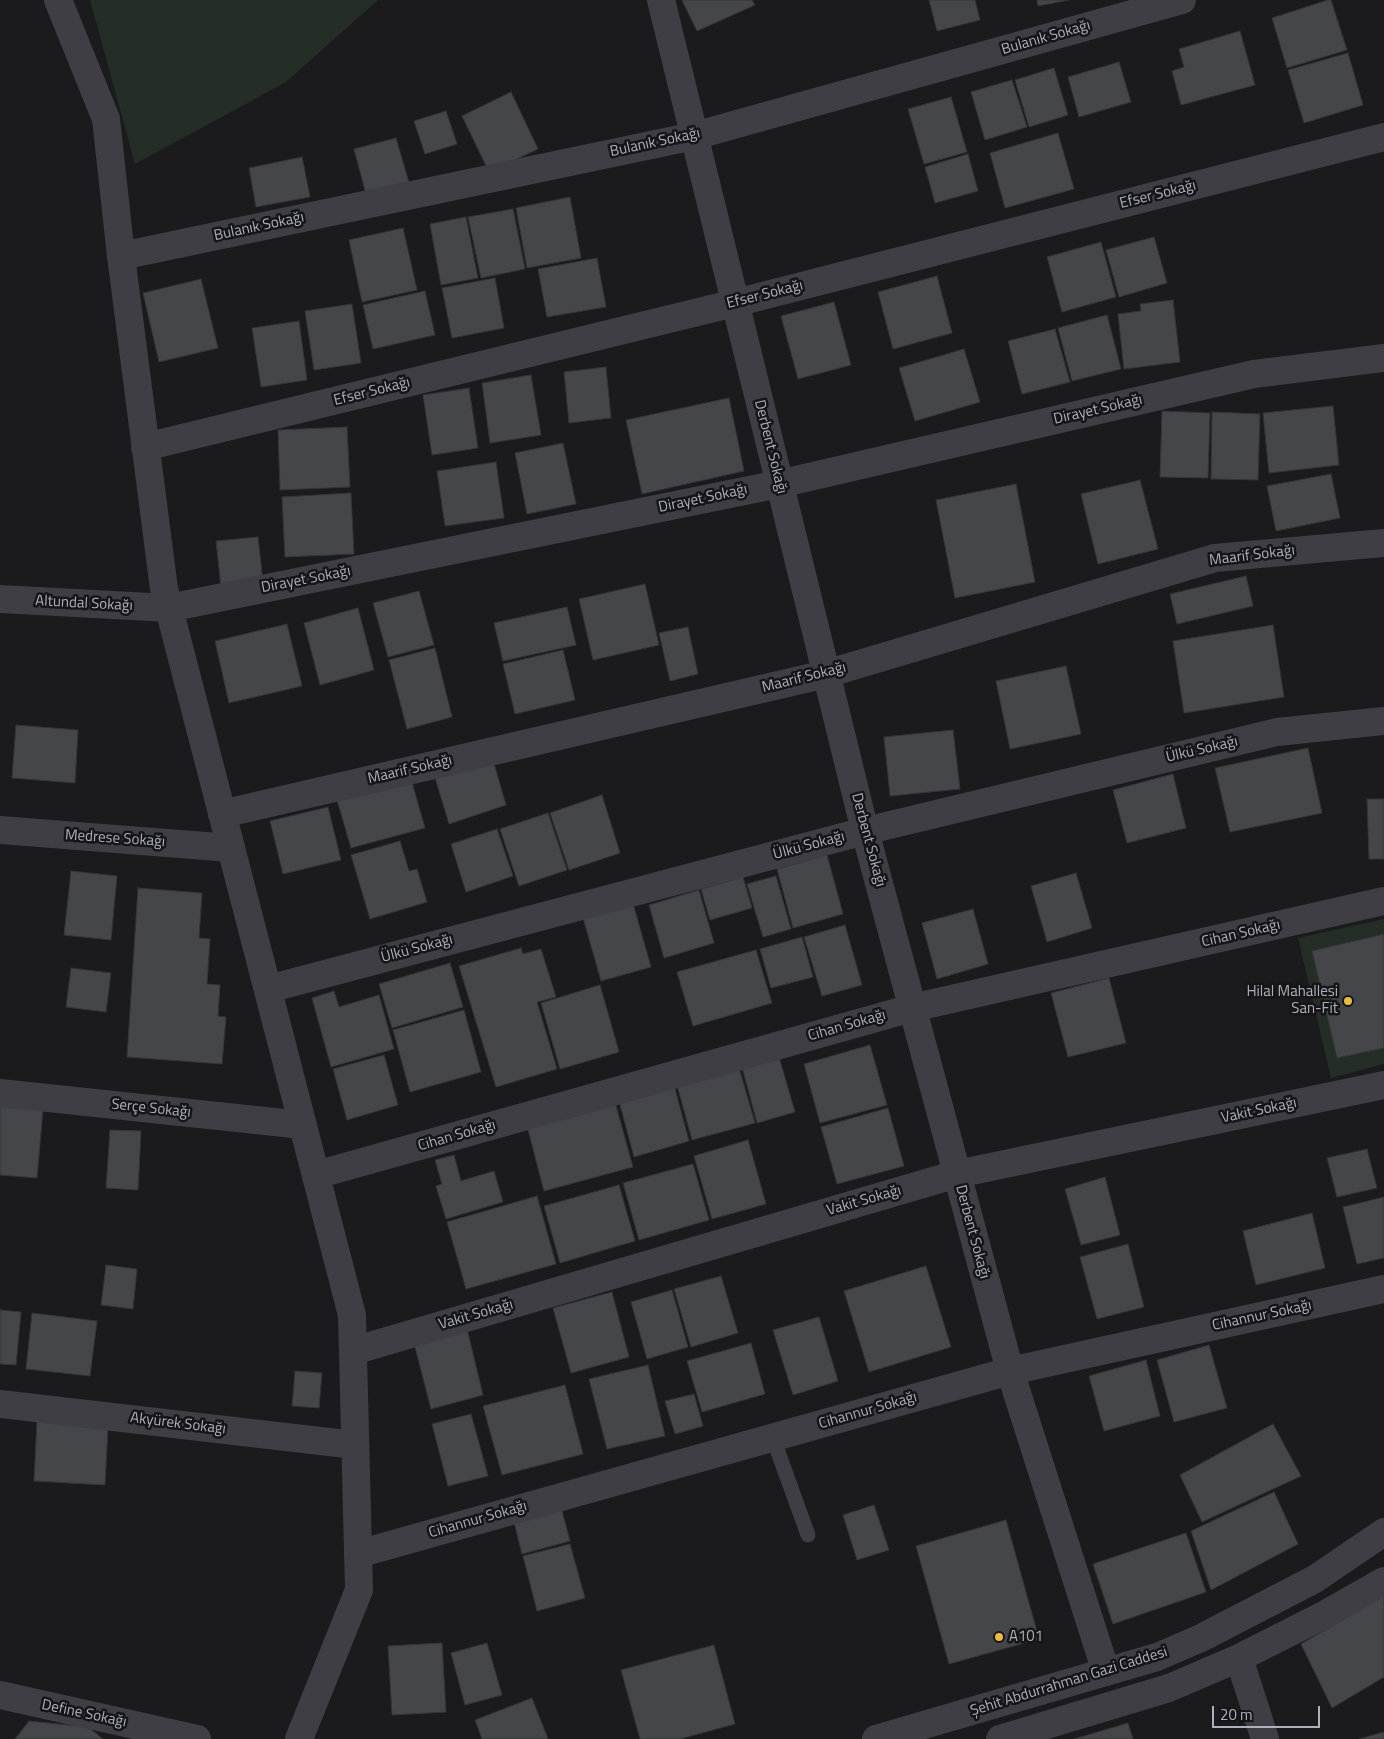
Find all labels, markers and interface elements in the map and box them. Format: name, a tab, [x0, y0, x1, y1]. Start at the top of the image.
street label: Bulanık Sokağı	[999, 17, 1093, 59]
street label: Bulanık Sokağı	[608, 125, 702, 161]
street label: Efser Sokağı	[1118, 177, 1198, 213]
street label: Bulanık Sokağı	[212, 209, 306, 245]
street label: Efser Sokağı	[725, 277, 805, 313]
street label: Efser Sokağı	[332, 374, 412, 410]
street label: Dirayet Sokağı	[1052, 391, 1144, 429]
street label: Derbent Sokağı	[750, 398, 790, 496]
street label: Dirayet Sokağı	[657, 481, 749, 517]
street label: Maarif Sokağı	[1208, 542, 1296, 570]
street label: Dirayet Sokağı	[260, 563, 352, 597]
street label: Altundal Sokağı	[35, 592, 133, 616]
street label: Maarif Sokağı	[760, 659, 848, 697]
street label: Ülkü Sokağı	[1164, 733, 1240, 767]
street label: Maarif Sokağı	[366, 752, 454, 788]
street label: Derbent Sokağı	[847, 791, 889, 889]
street label: Medrese Sokağı	[64, 827, 166, 851]
street label: Ülkü Sokağı	[771, 828, 847, 864]
street label: Cihan Sokağı	[1200, 916, 1282, 952]
street label: Ülkü Sokağı	[379, 931, 455, 967]
place label: Hilal Mahallesi San-Fit	[1246, 983, 1338, 1018]
marker: Hilal Mahallesi San-Fit	[1342, 995, 1354, 1007]
street label: Cihan Sokağı	[806, 1006, 888, 1046]
street label: Vakit Sokağı	[1220, 1094, 1298, 1128]
street label: Serçe Sokağı	[110, 1096, 192, 1122]
street label: Cihan Sokağı	[416, 1116, 498, 1156]
street label: Vakit Sokağı	[825, 1182, 903, 1220]
street label: Derbent Sokağı	[951, 1183, 993, 1281]
street label: Vakit Sokağı	[437, 1296, 515, 1334]
street label: Cihannur Sokağı	[1211, 1297, 1313, 1335]
street label: Cihannur Sokağı	[817, 1388, 919, 1434]
street label: Akyürek Sokağı	[129, 1409, 227, 1439]
street label: Cihannur Sokağı	[427, 1497, 529, 1543]
place label: A101	[1009, 1628, 1043, 1646]
marker: A101	[993, 1631, 1005, 1643]
street label: Şehit Abdurrahman Gazi Caddesi	[968, 1643, 1170, 1721]
street label: Define Sokağı	[40, 1696, 128, 1732]
scale bar	[1214, 1696, 1322, 1728]
text: 20 m	[1220, 1703, 1253, 1726]

